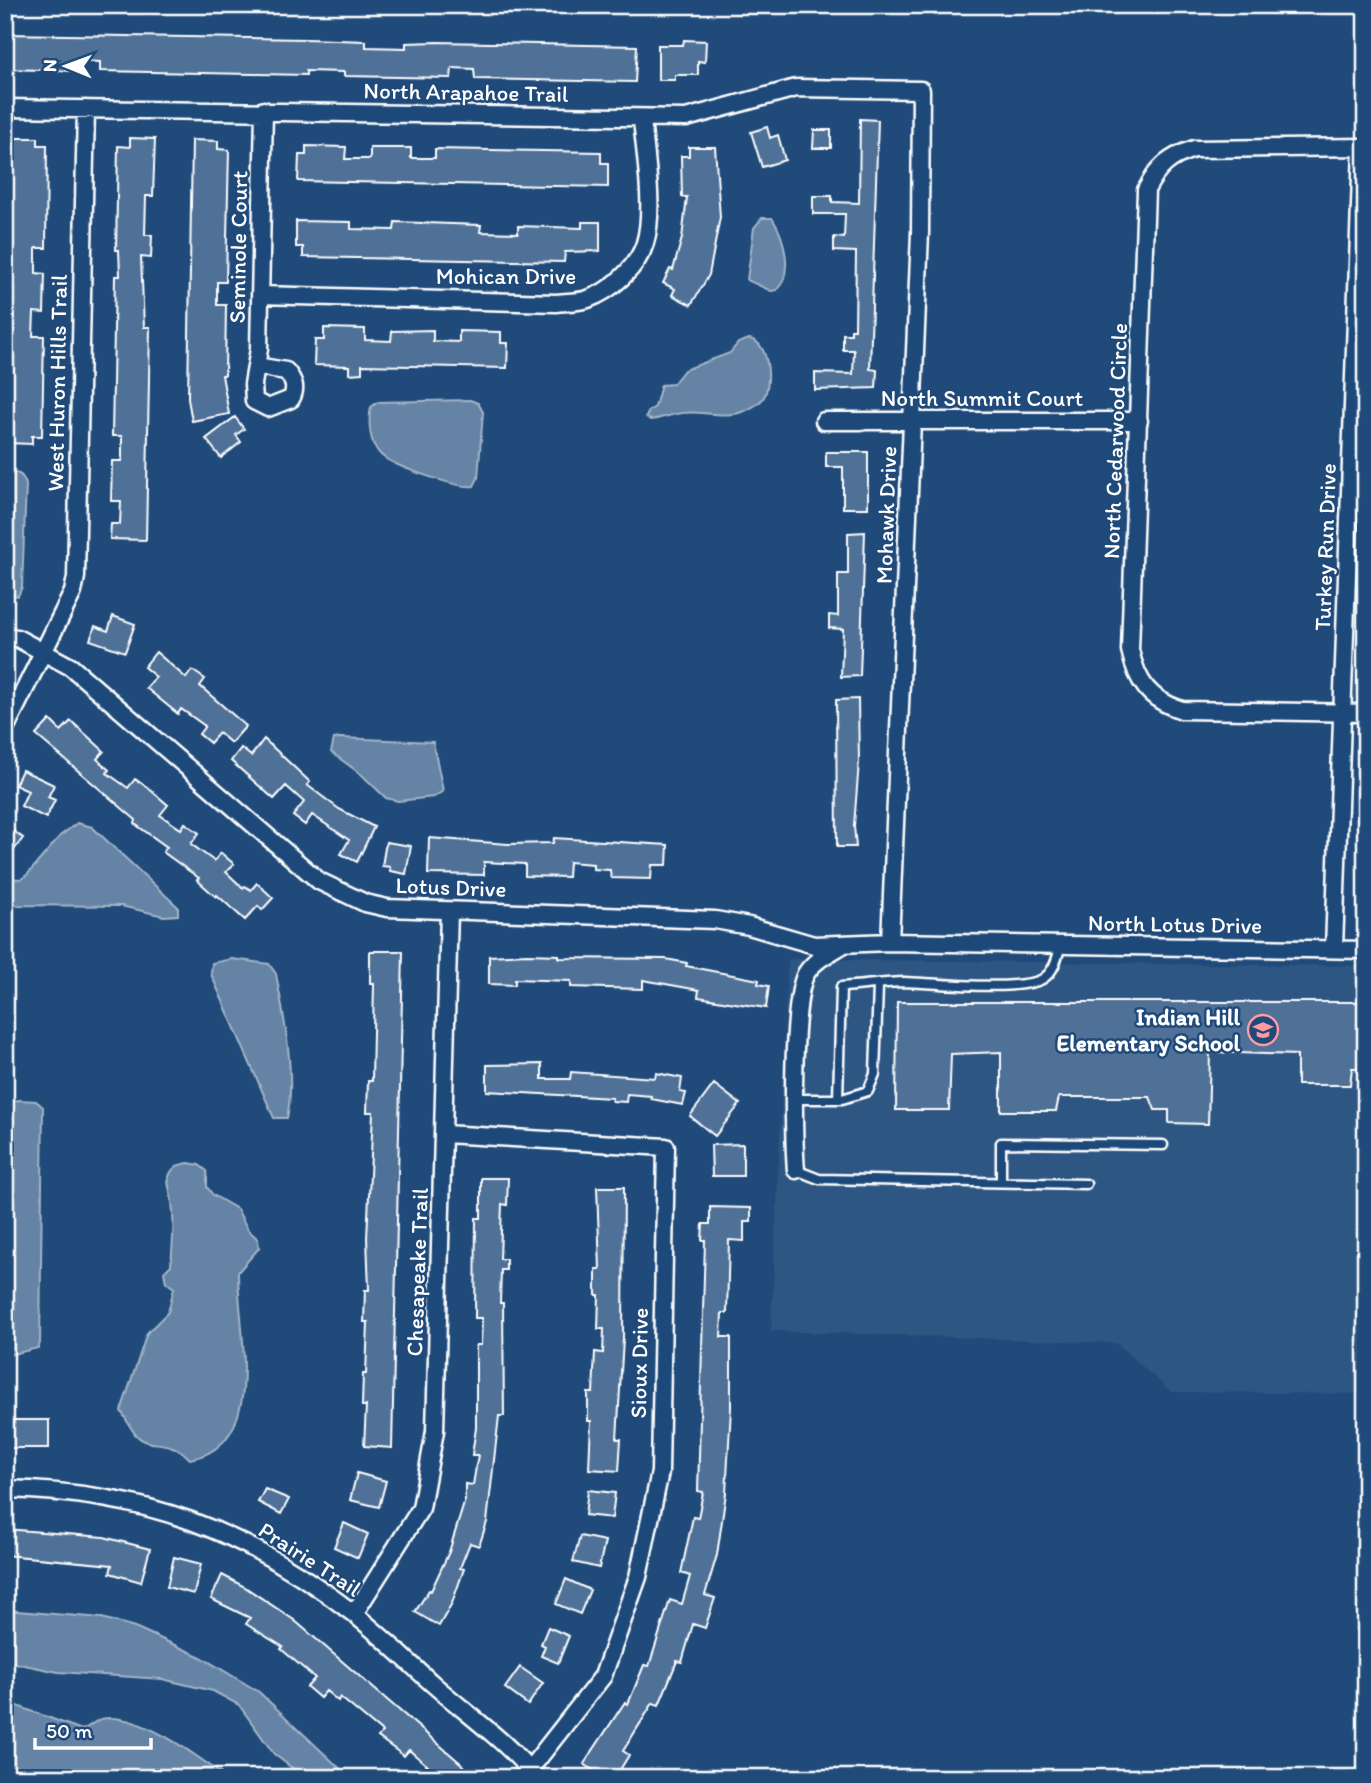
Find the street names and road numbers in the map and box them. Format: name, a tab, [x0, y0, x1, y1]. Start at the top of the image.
street label: North Arapahoe Trail	[363, 76, 569, 108]
street label: Seminole Court	[223, 170, 253, 324]
street label: Mohican Drive	[436, 262, 576, 290]
street label: West Huron Hills Trail	[41, 274, 73, 492]
street label: North Cedarwood Circle	[1097, 323, 1133, 559]
street label: North Summit Court	[881, 384, 1084, 412]
street label: Mohawk Drive	[870, 446, 902, 584]
street label: Turkey Run Drive	[1308, 463, 1342, 631]
street label: Lotus Drive	[395, 871, 507, 903]
street label: North Lotus Drive	[1088, 908, 1262, 940]
street label: Chesapeake Trail	[400, 1187, 434, 1357]
street label: Sioux Drive	[624, 1307, 654, 1419]
street label: Prairie Trail	[254, 1516, 367, 1603]

